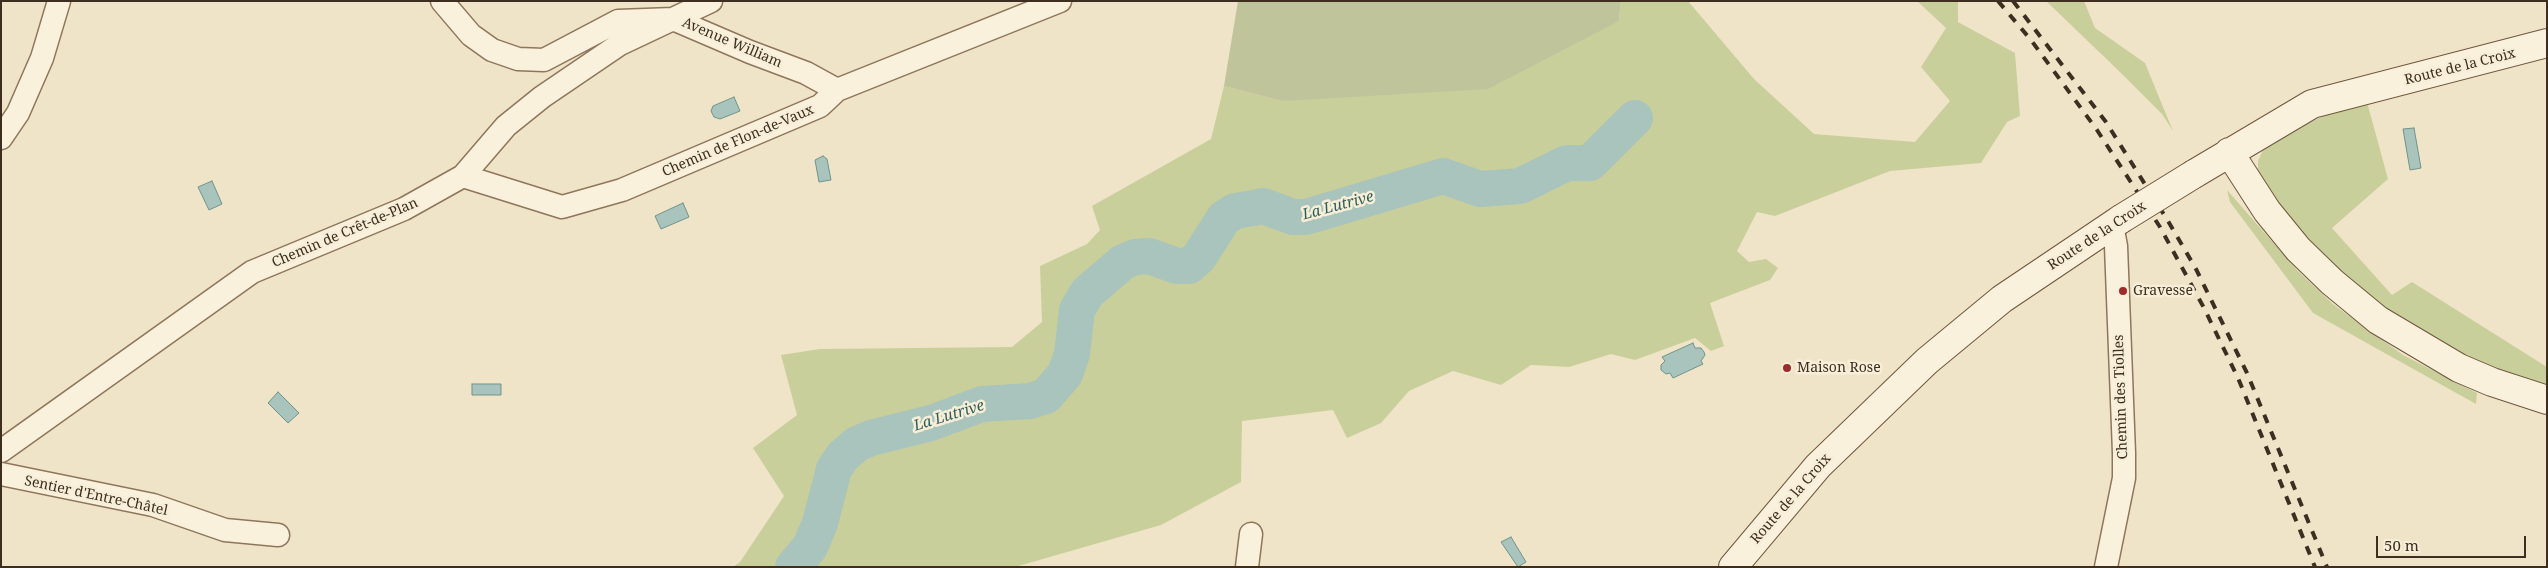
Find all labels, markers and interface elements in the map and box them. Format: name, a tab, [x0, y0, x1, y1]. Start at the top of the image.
street label: Avenue William	[679, 14, 785, 72]
street label: Route de la Croix	[2403, 45, 2517, 89]
street label: Chemin de Flon-de-Vaux	[660, 101, 816, 181]
water label: La Lutrive	[1300, 188, 1376, 224]
street label: Chemin de Crêt-de-Plan	[269, 195, 421, 271]
street label: Route de la Croix	[2045, 198, 2149, 274]
place label: Gravesse	[2133, 283, 2193, 299]
marker: Gravesse	[2117, 285, 2129, 297]
street label: Chemin des Tiolles	[2110, 334, 2132, 460]
place label: Maison Rose	[1797, 360, 1881, 376]
marker: Maison Rose	[1781, 362, 1793, 374]
water label: La Lutrive	[912, 397, 986, 435]
street label: Route de la Croix	[1747, 451, 1835, 547]
street label: Sentier d'Entre-Châtel	[23, 473, 169, 519]
scale bar	[2378, 526, 2528, 558]
text: 50 m	[2384, 535, 2419, 555]

